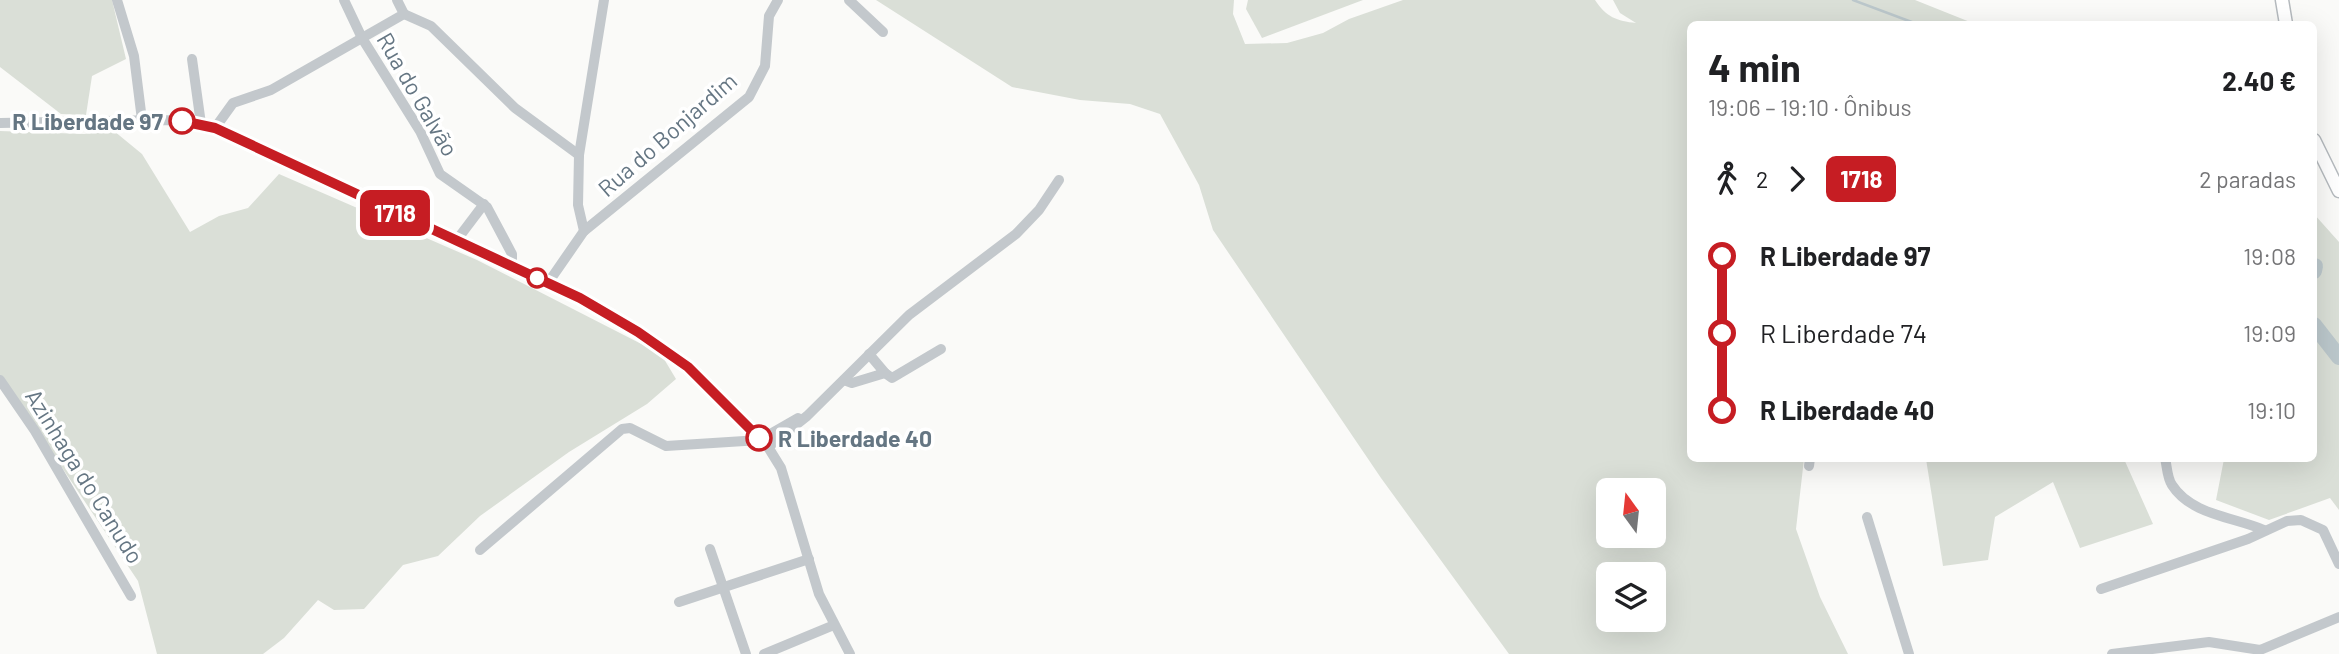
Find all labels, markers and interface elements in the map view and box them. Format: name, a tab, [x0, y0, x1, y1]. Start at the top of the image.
street label: Rua do Galvão	[371, 27, 465, 161]
text: 4 min	[1708, 44, 1801, 90]
text: 2.40 €	[2222, 65, 2296, 96]
street label: Rua do Bonjardim	[592, 66, 742, 202]
text: 19:06 – 19:10 · Ônibus	[1708, 93, 1912, 121]
place label: R Liberdade 97	[12, 107, 164, 135]
marker: R Liberdade 97	[169, 108, 195, 134]
icon: walk	[1708, 160, 1746, 198]
icon: forward	[1778, 160, 1816, 198]
text: 1718	[1840, 164, 1882, 193]
text: 2	[1756, 165, 1768, 193]
text: 2 paradas	[2199, 165, 2296, 193]
line badge: 1718	[346, 190, 444, 236]
text: 1718	[374, 198, 416, 227]
text: R Liberdade 97	[1760, 240, 1930, 271]
text: 19:08	[2243, 242, 2296, 270]
unlabelled marker	[527, 268, 547, 288]
text: R Liberdade 74	[1760, 317, 1927, 348]
text: 19:09	[2243, 319, 2296, 347]
street label: Azinhaga do Canudo	[20, 384, 150, 568]
text: R Liberdade 40	[1760, 394, 1934, 425]
text: 19:10	[2247, 396, 2296, 424]
place label: R Liberdade 40	[778, 424, 932, 452]
marker: R Liberdade 40	[746, 425, 772, 451]
north arrow	[1596, 478, 1666, 548]
map controls	[1596, 478, 1666, 632]
button: layers	[1596, 562, 1666, 632]

